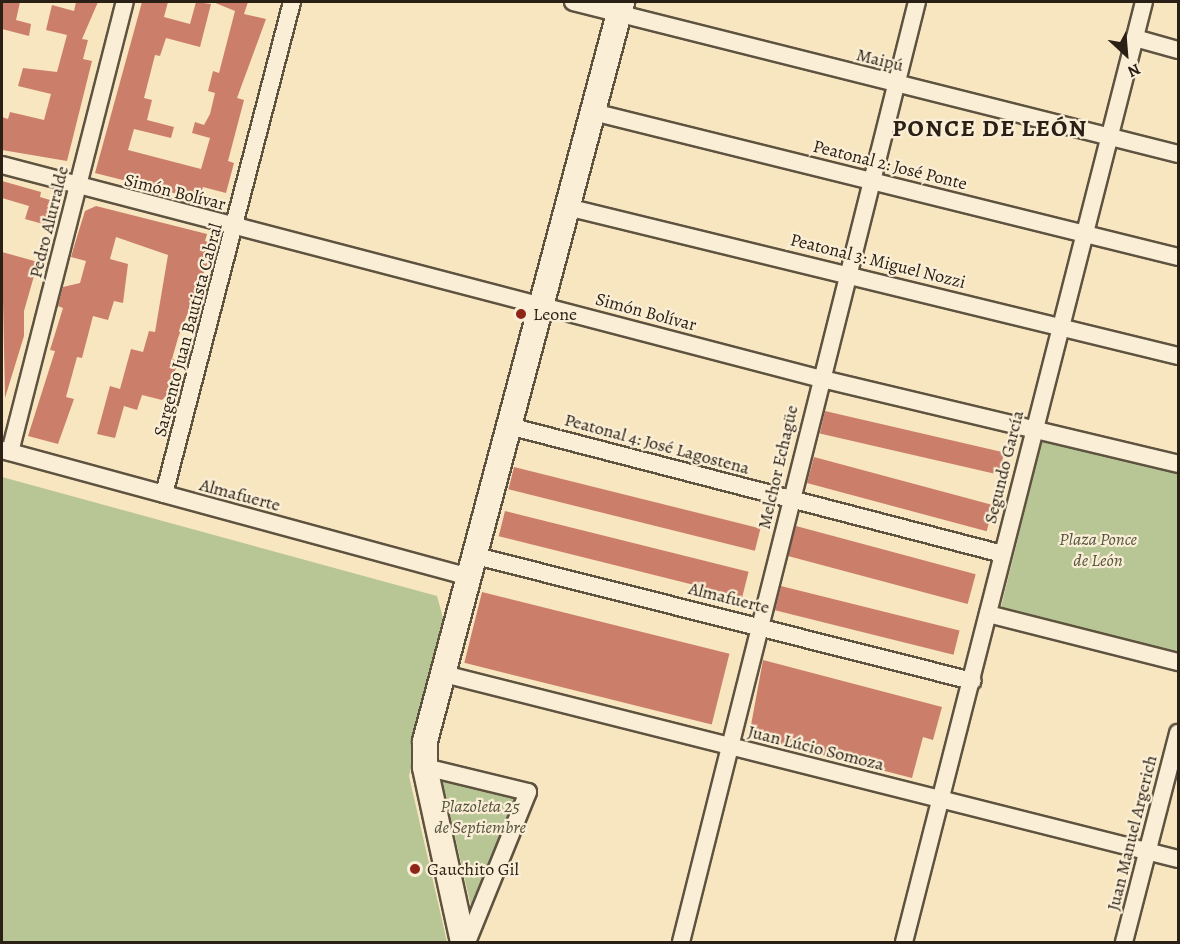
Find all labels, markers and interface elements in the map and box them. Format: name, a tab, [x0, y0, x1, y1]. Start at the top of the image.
north arrow	[1096, 24, 1156, 84]
street label: Maipú	[854, 44, 906, 76]
text: N	[1124, 58, 1144, 83]
district label: PONCE DE LEÓN	[892, 115, 1088, 143]
street label: Peatonal 2: José Ponte	[811, 135, 969, 195]
street label: Pedro Alurralde	[25, 164, 73, 280]
street label: Simón Bolívar	[122, 169, 228, 215]
street label: Sargento Juan Bautista Cabral	[149, 221, 227, 439]
street label: Peatonal 3: Miguel Nozzi	[788, 229, 968, 293]
street label: Simón Bolívar	[593, 288, 699, 336]
place label: Leone	[533, 303, 577, 325]
marker: Leone	[514, 307, 528, 321]
street label: Melchor Echagüe	[753, 403, 803, 531]
street label: Segundo García	[980, 408, 1028, 526]
street label: Peatonal 4: José Lagostena	[562, 409, 752, 479]
street label: Almafuerte	[197, 474, 283, 516]
park label: Plaza Ponce de León	[1059, 529, 1137, 572]
street label: Almafuerte	[686, 578, 772, 618]
street label: Juan Lúcio Somoza	[746, 721, 886, 775]
street label: Juan Manuel Argerich	[1102, 753, 1162, 913]
park label: Plazoleta 25 de Septiembre	[434, 796, 526, 838]
place label: Gauchito Gil	[427, 858, 519, 880]
marker: Gauchito Gil	[408, 862, 422, 876]

